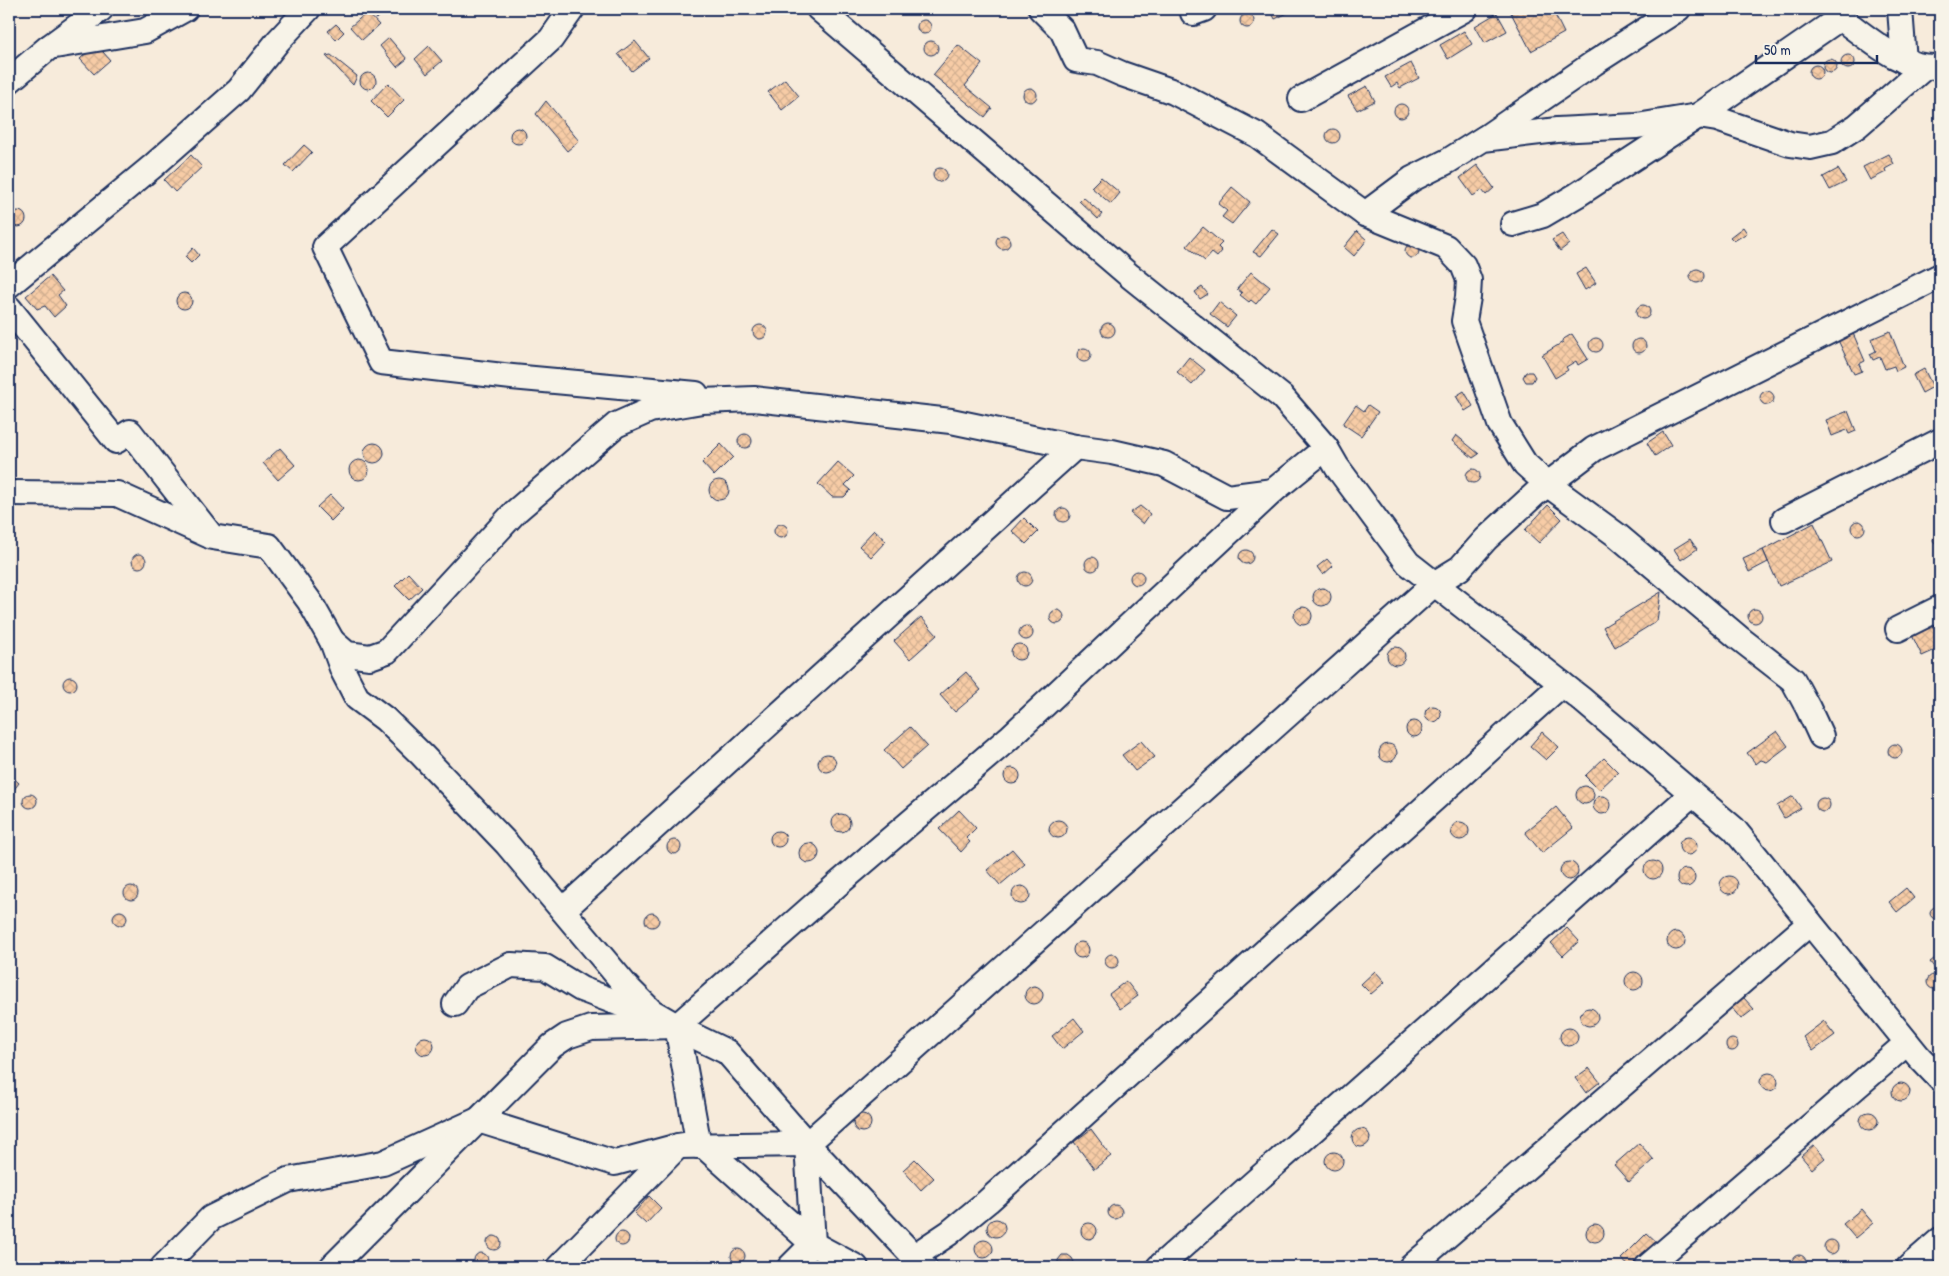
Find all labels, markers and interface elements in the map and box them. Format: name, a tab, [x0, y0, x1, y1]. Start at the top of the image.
scale bar	[1756, 32, 1878, 64]
text: 50 m	[1764, 39, 1791, 60]

